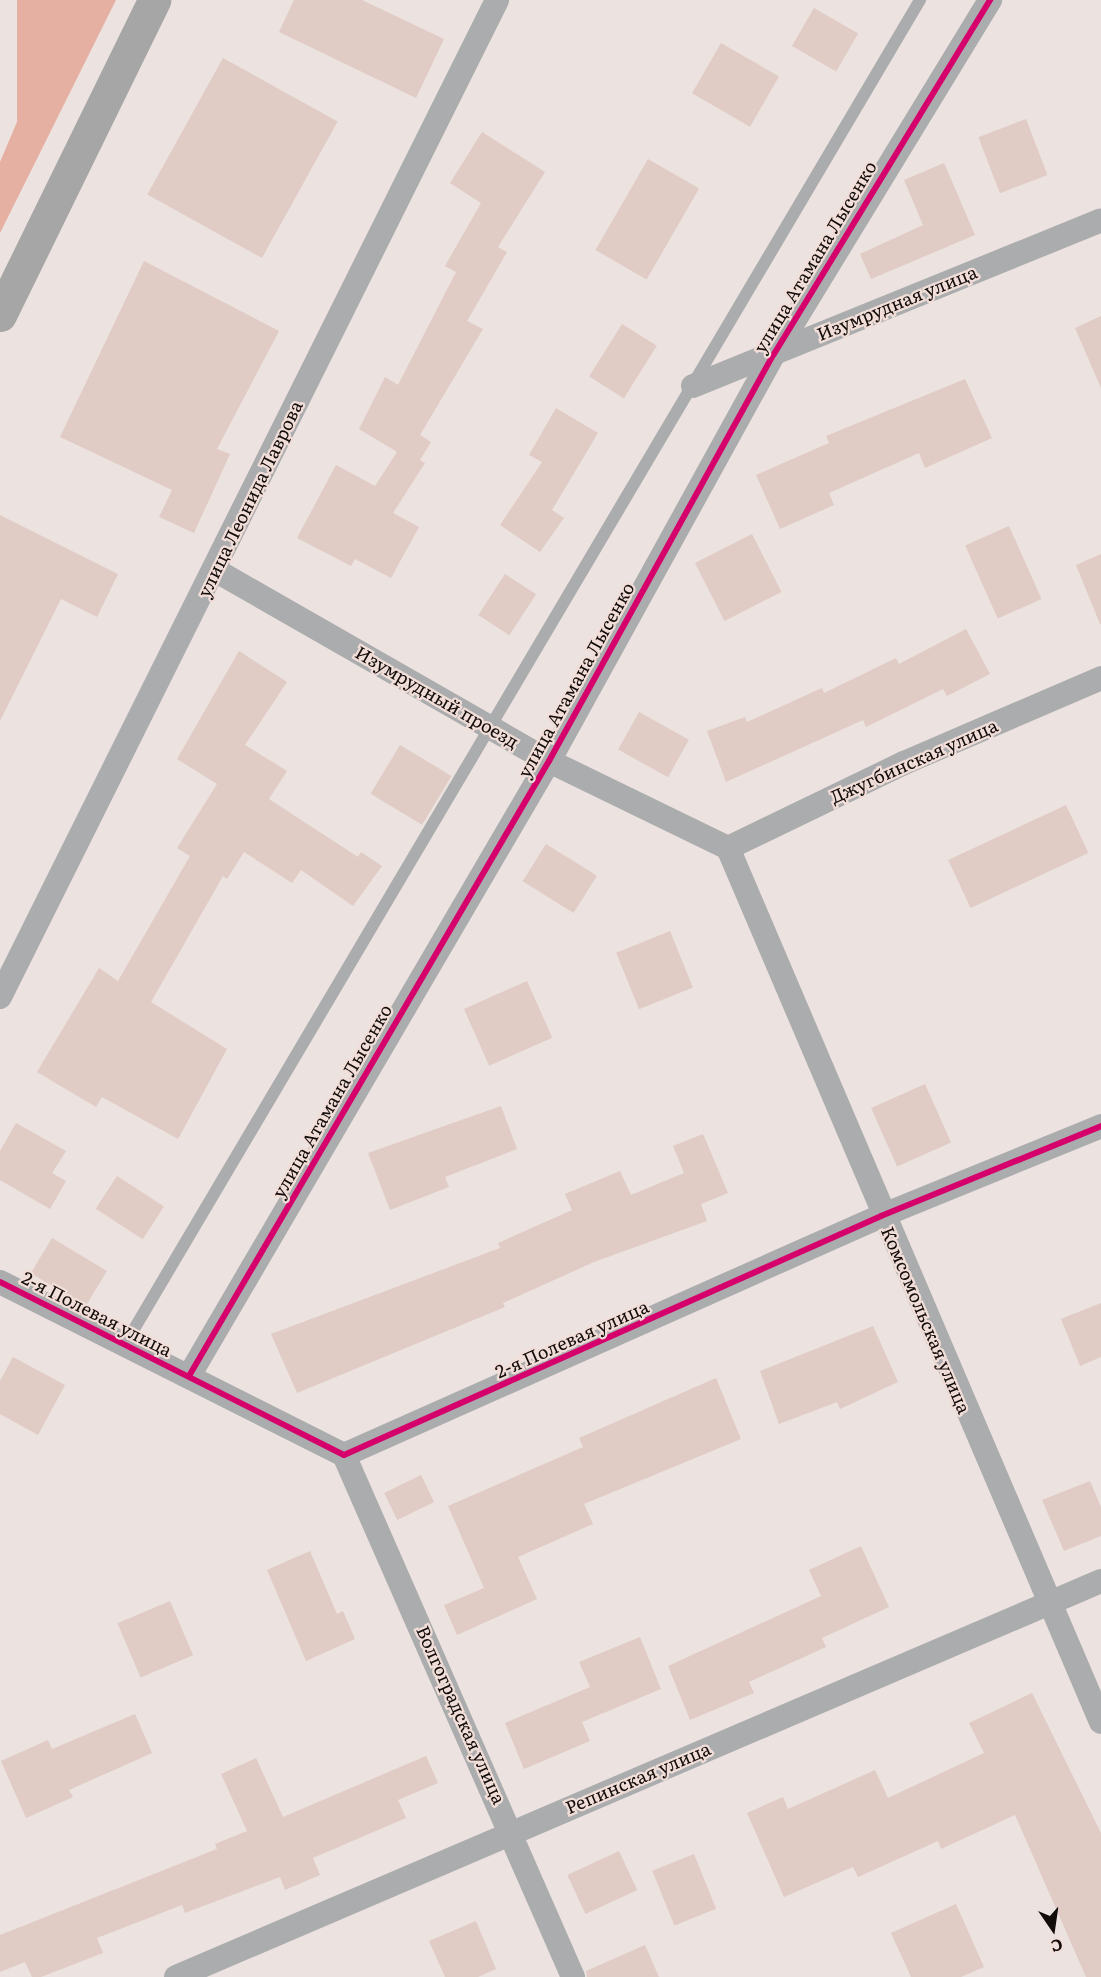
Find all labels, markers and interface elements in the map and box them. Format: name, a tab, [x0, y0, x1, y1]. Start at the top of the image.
street label: улица Атамана Лысенко	[749, 157, 881, 357]
street label: Изумрудная улица	[814, 261, 980, 345]
street label: улица Леонида Лаврова	[193, 397, 307, 601]
street label: улица Атамана Лысенко	[513, 578, 639, 782]
street label: Изумрудный проезд	[351, 641, 523, 753]
street label: Джугбинская улица	[827, 714, 1001, 808]
street label: улица Атамана Лысенко	[268, 1000, 396, 1202]
street label: Комсомольская улица	[877, 1223, 975, 1417]
street label: 2-я Полевая улица	[18, 1267, 176, 1361]
street label: 2-я Полевая улица	[492, 1295, 652, 1383]
street label: Волгоградская улица	[412, 1623, 510, 1807]
street label: Репинская улица	[562, 1738, 714, 1818]
north arrow	[1023, 1899, 1083, 1959]
text: С	[1049, 1934, 1065, 1960]

